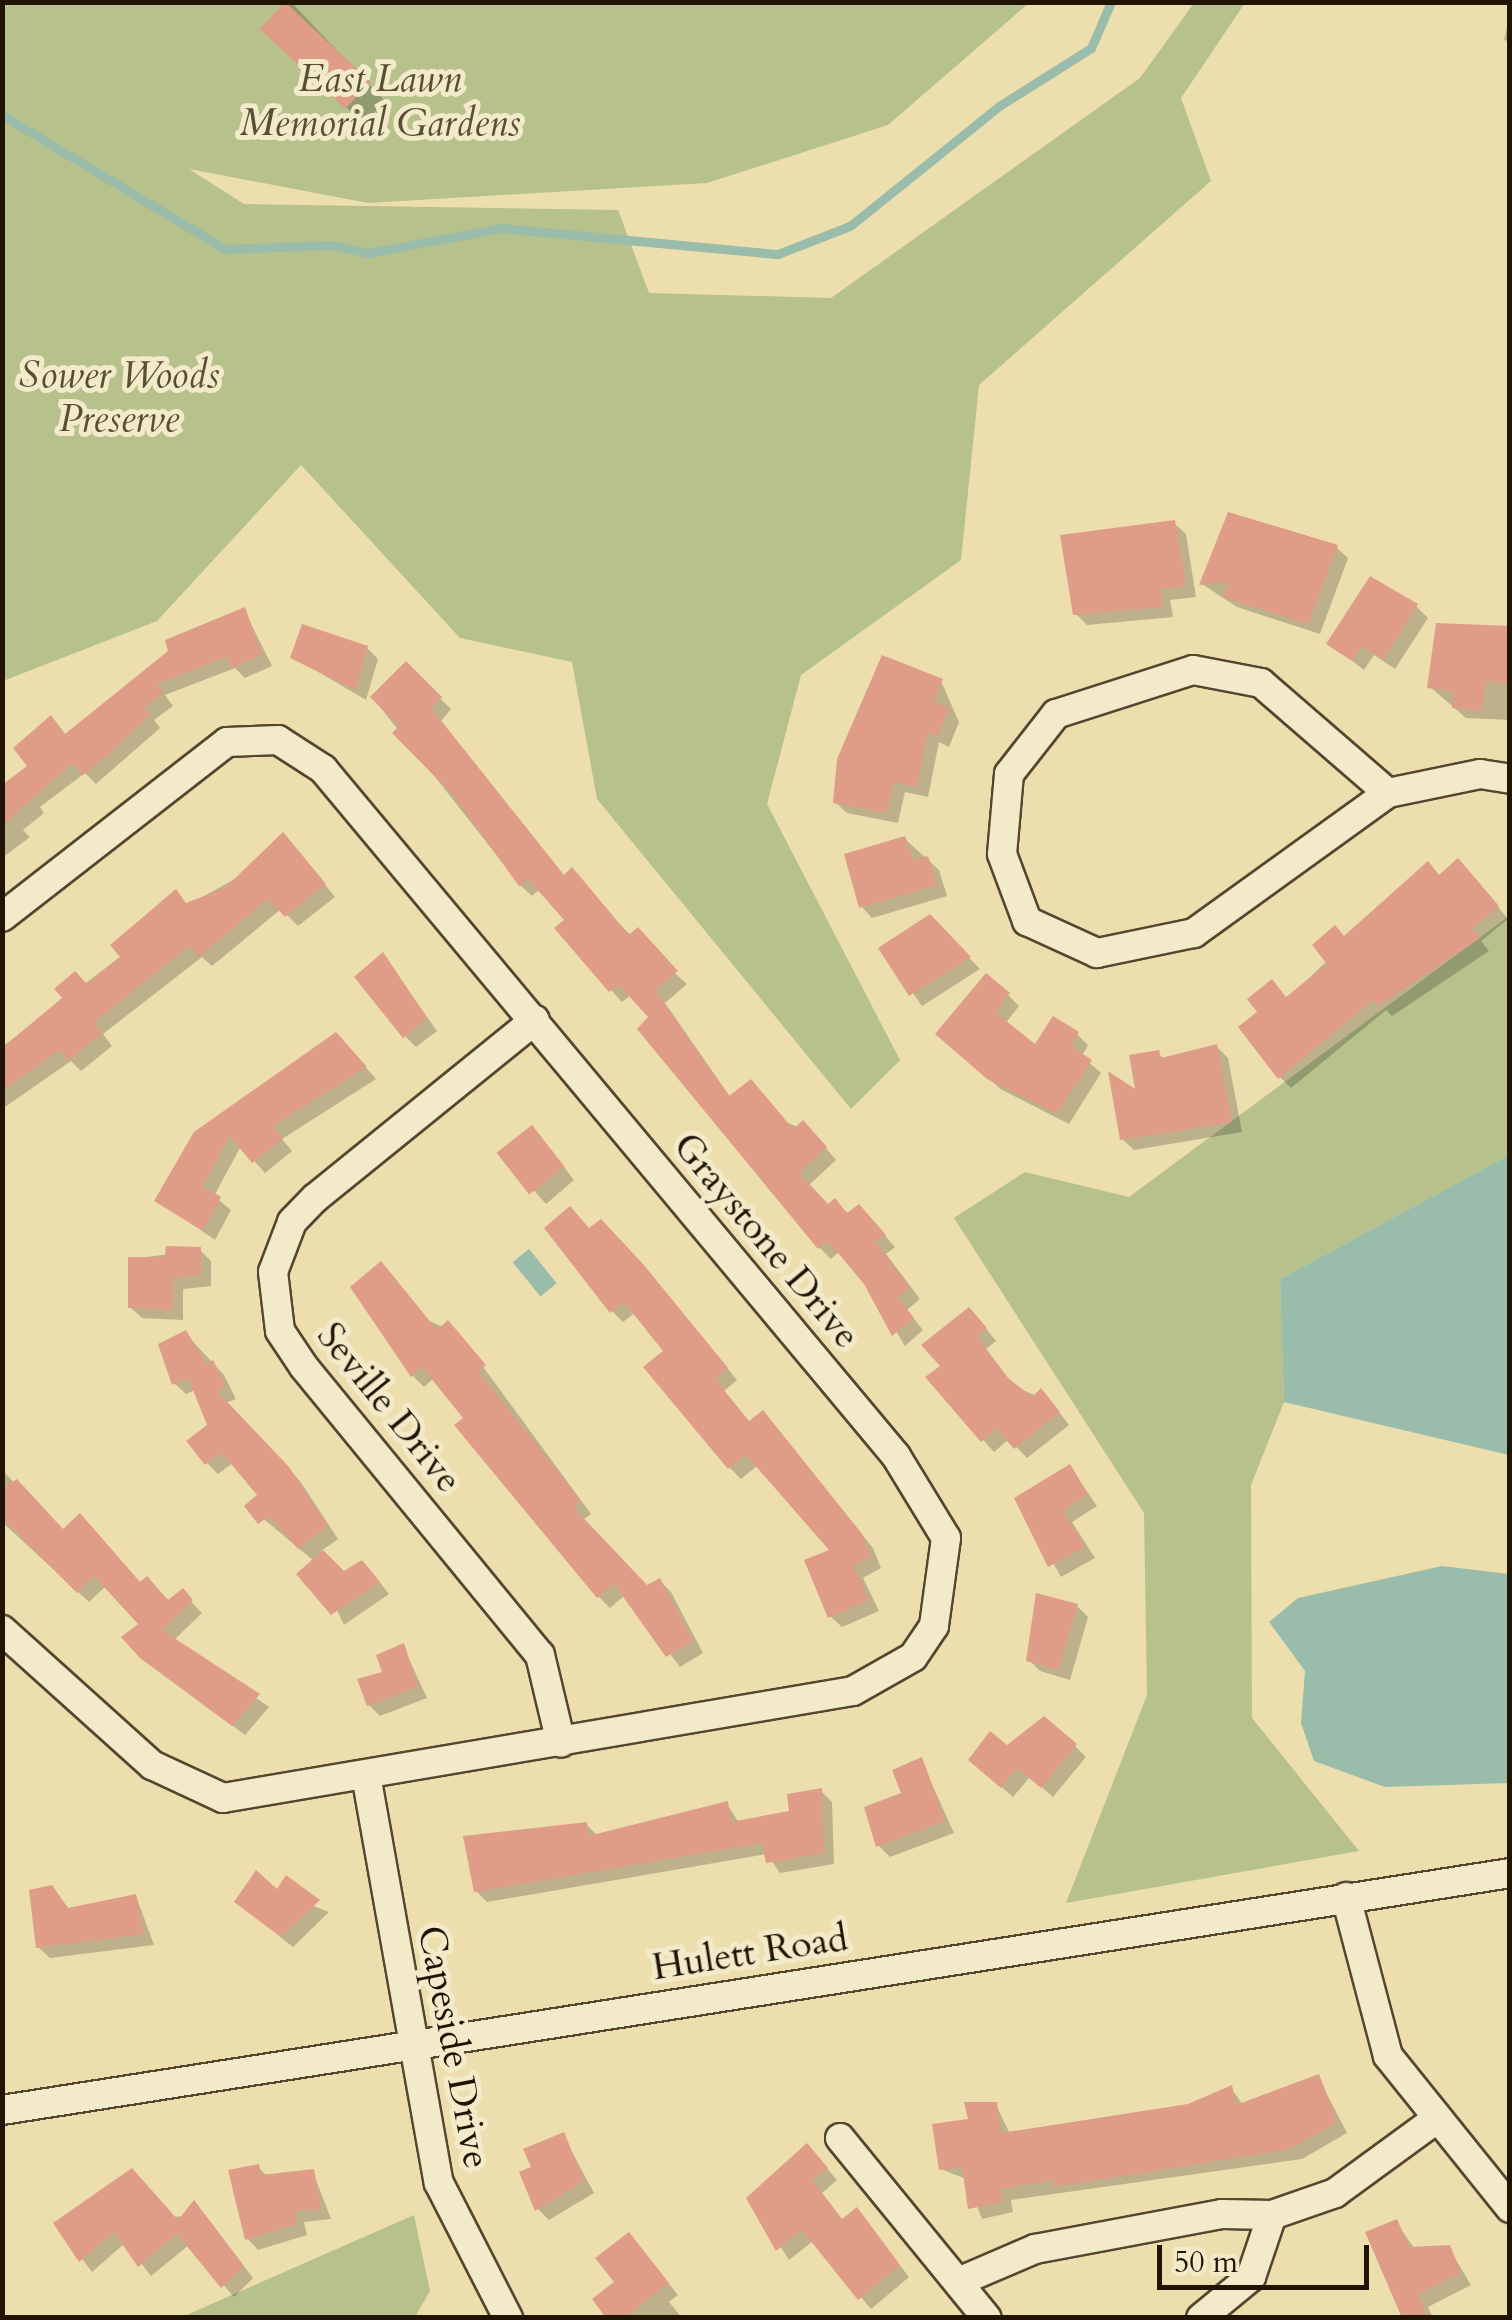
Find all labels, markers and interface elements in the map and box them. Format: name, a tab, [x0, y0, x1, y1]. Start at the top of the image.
park label: East Lawn Memorial Gardens	[240, 57, 520, 146]
park label: Sower Woods Preserve	[19, 353, 219, 442]
street label: Graystone Drive	[663, 1124, 869, 1358]
street label: Seville Drive	[307, 1314, 471, 1502]
street label: Hulett Road	[649, 1915, 851, 1991]
street label: Capeside Drive	[407, 1922, 499, 2172]
scale bar	[1162, 2225, 1374, 2287]
text: 50 m	[1174, 2242, 1238, 2283]

